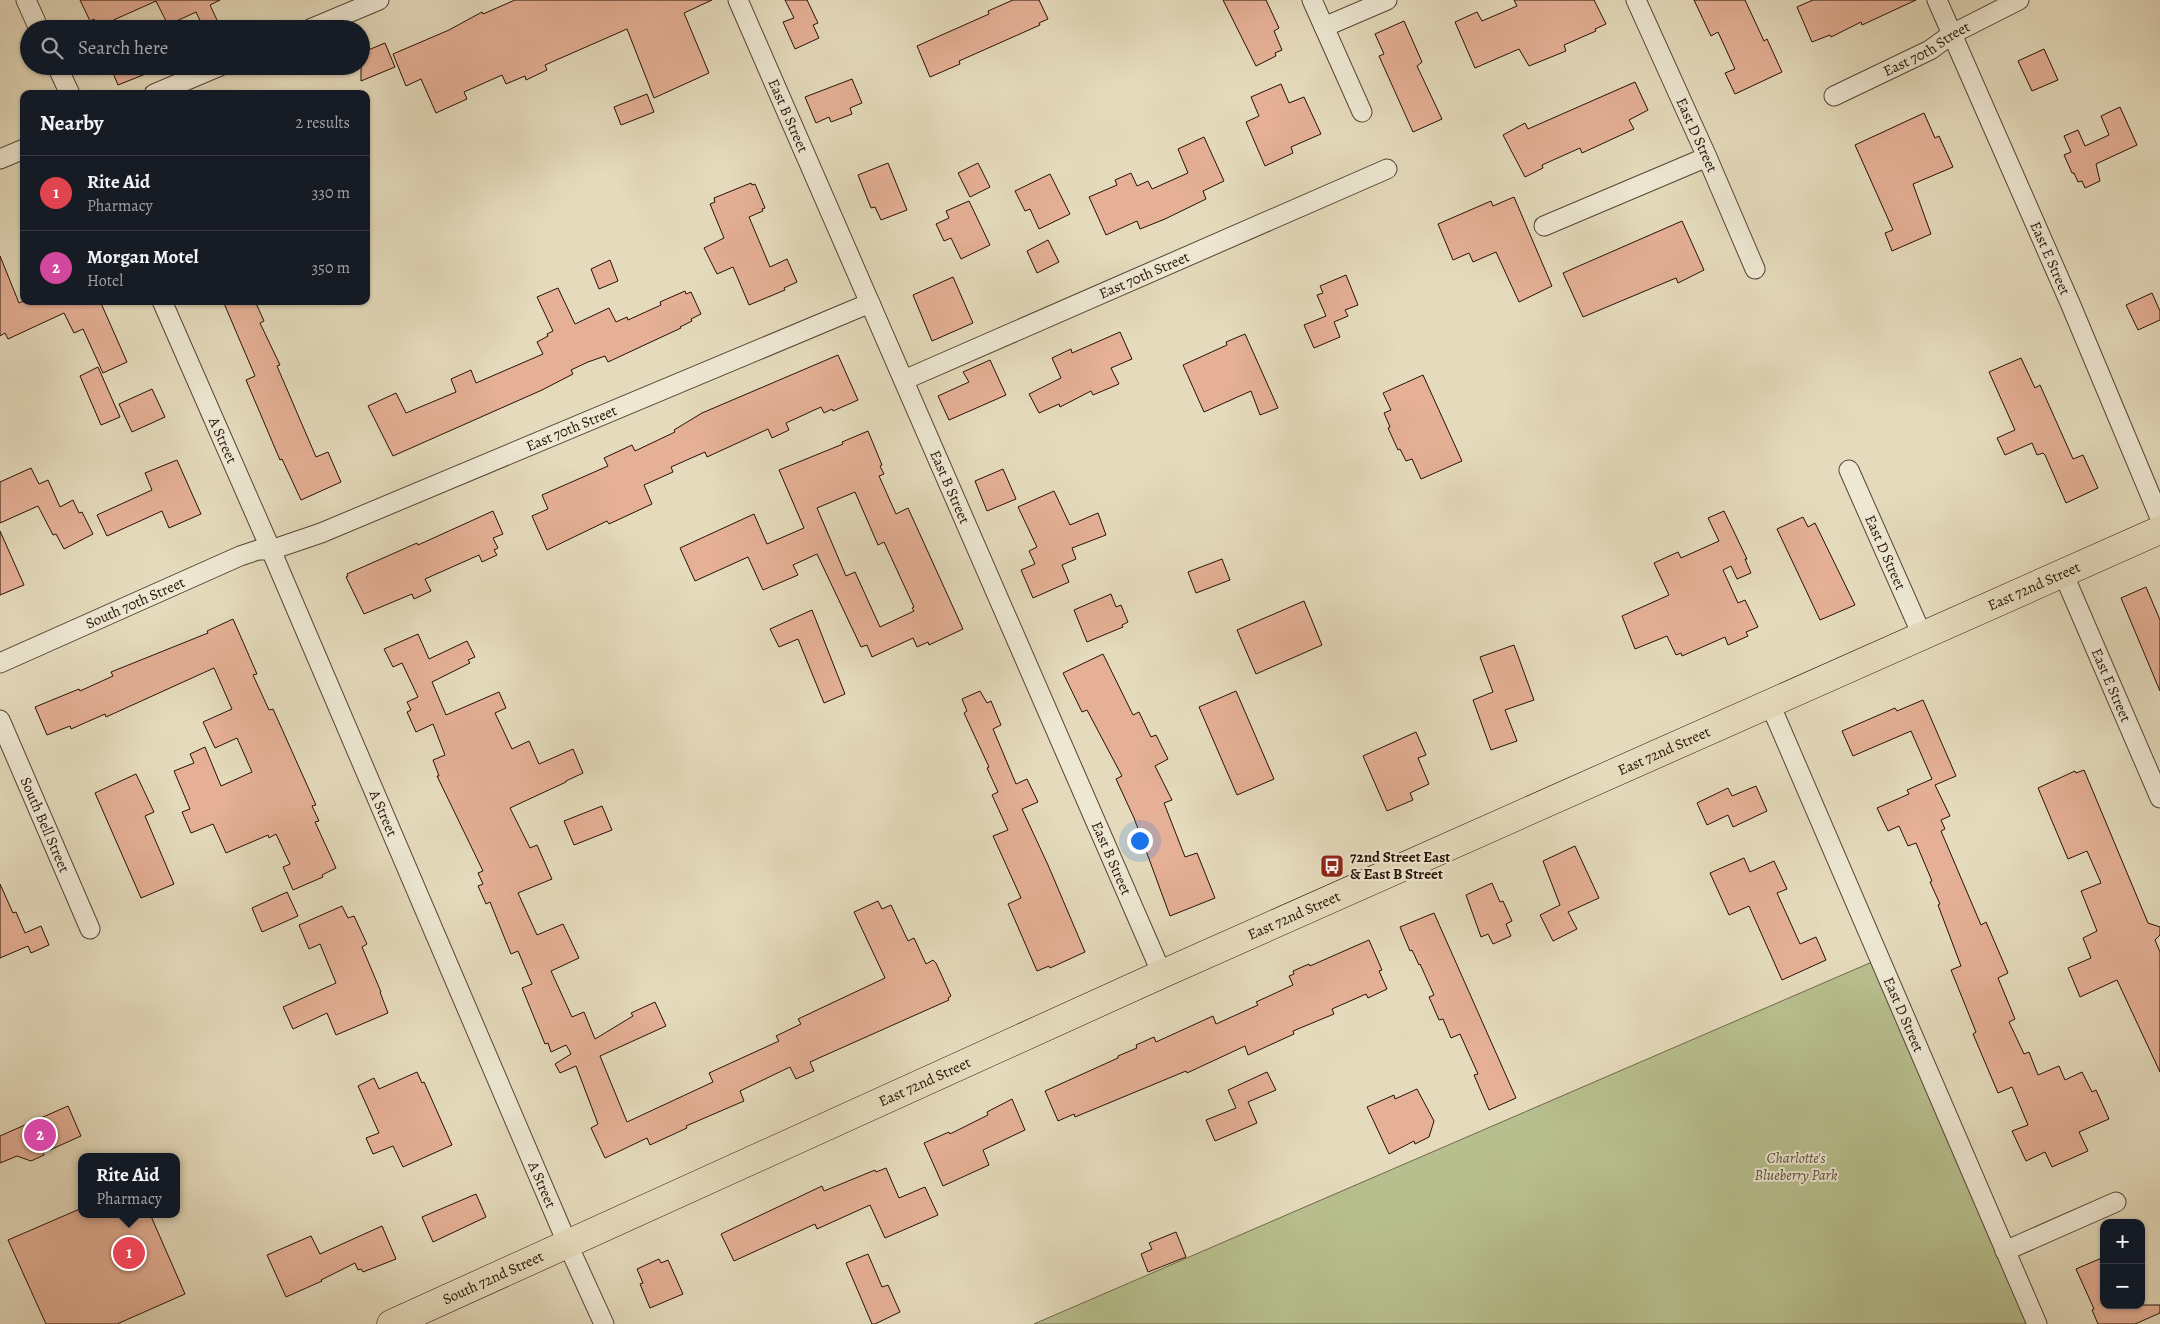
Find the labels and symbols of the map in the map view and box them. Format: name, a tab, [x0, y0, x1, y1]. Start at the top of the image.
street label: East 70th Street	[1880, 17, 1973, 81]
street label: East B Street	[763, 76, 813, 156]
street label: East D Street	[1671, 94, 1722, 175]
street label: East E Street	[2025, 218, 2075, 298]
street label: East 70th Street	[1096, 247, 1192, 304]
street label: East 70th Street	[523, 400, 620, 456]
street label: A Street	[204, 413, 242, 467]
street label: East B Street	[925, 447, 975, 527]
street label: East D Street	[1860, 512, 1911, 593]
street label: East 72nd Street	[1984, 557, 2083, 615]
street label: South 70th Street	[83, 572, 188, 634]
street label: East E Street	[2087, 645, 2136, 725]
street label: East 72nd Street	[1614, 721, 1713, 780]
street label: South Bell Street	[16, 774, 74, 876]
street label: A Street	[364, 786, 402, 840]
street label: East B Street	[1087, 818, 1136, 898]
your location	[1127, 828, 1153, 854]
place label: 72nd Street East & East B Street	[1350, 847, 1450, 884]
bus stop icon: 72nd Street East & East B Street	[1319, 853, 1345, 879]
street label: East 72nd Street	[1244, 886, 1343, 945]
street label: East D Street	[1879, 974, 1929, 1055]
street label: East 72nd Street	[875, 1052, 974, 1111]
pin: 2	[24, 1116, 56, 1154]
park label: Charlotte's Blueberry Park	[1755, 1148, 1838, 1185]
street label: A Street	[523, 1157, 561, 1211]
pin: 1	[113, 1234, 145, 1272]
street label: South 72nd Street	[439, 1246, 547, 1309]

